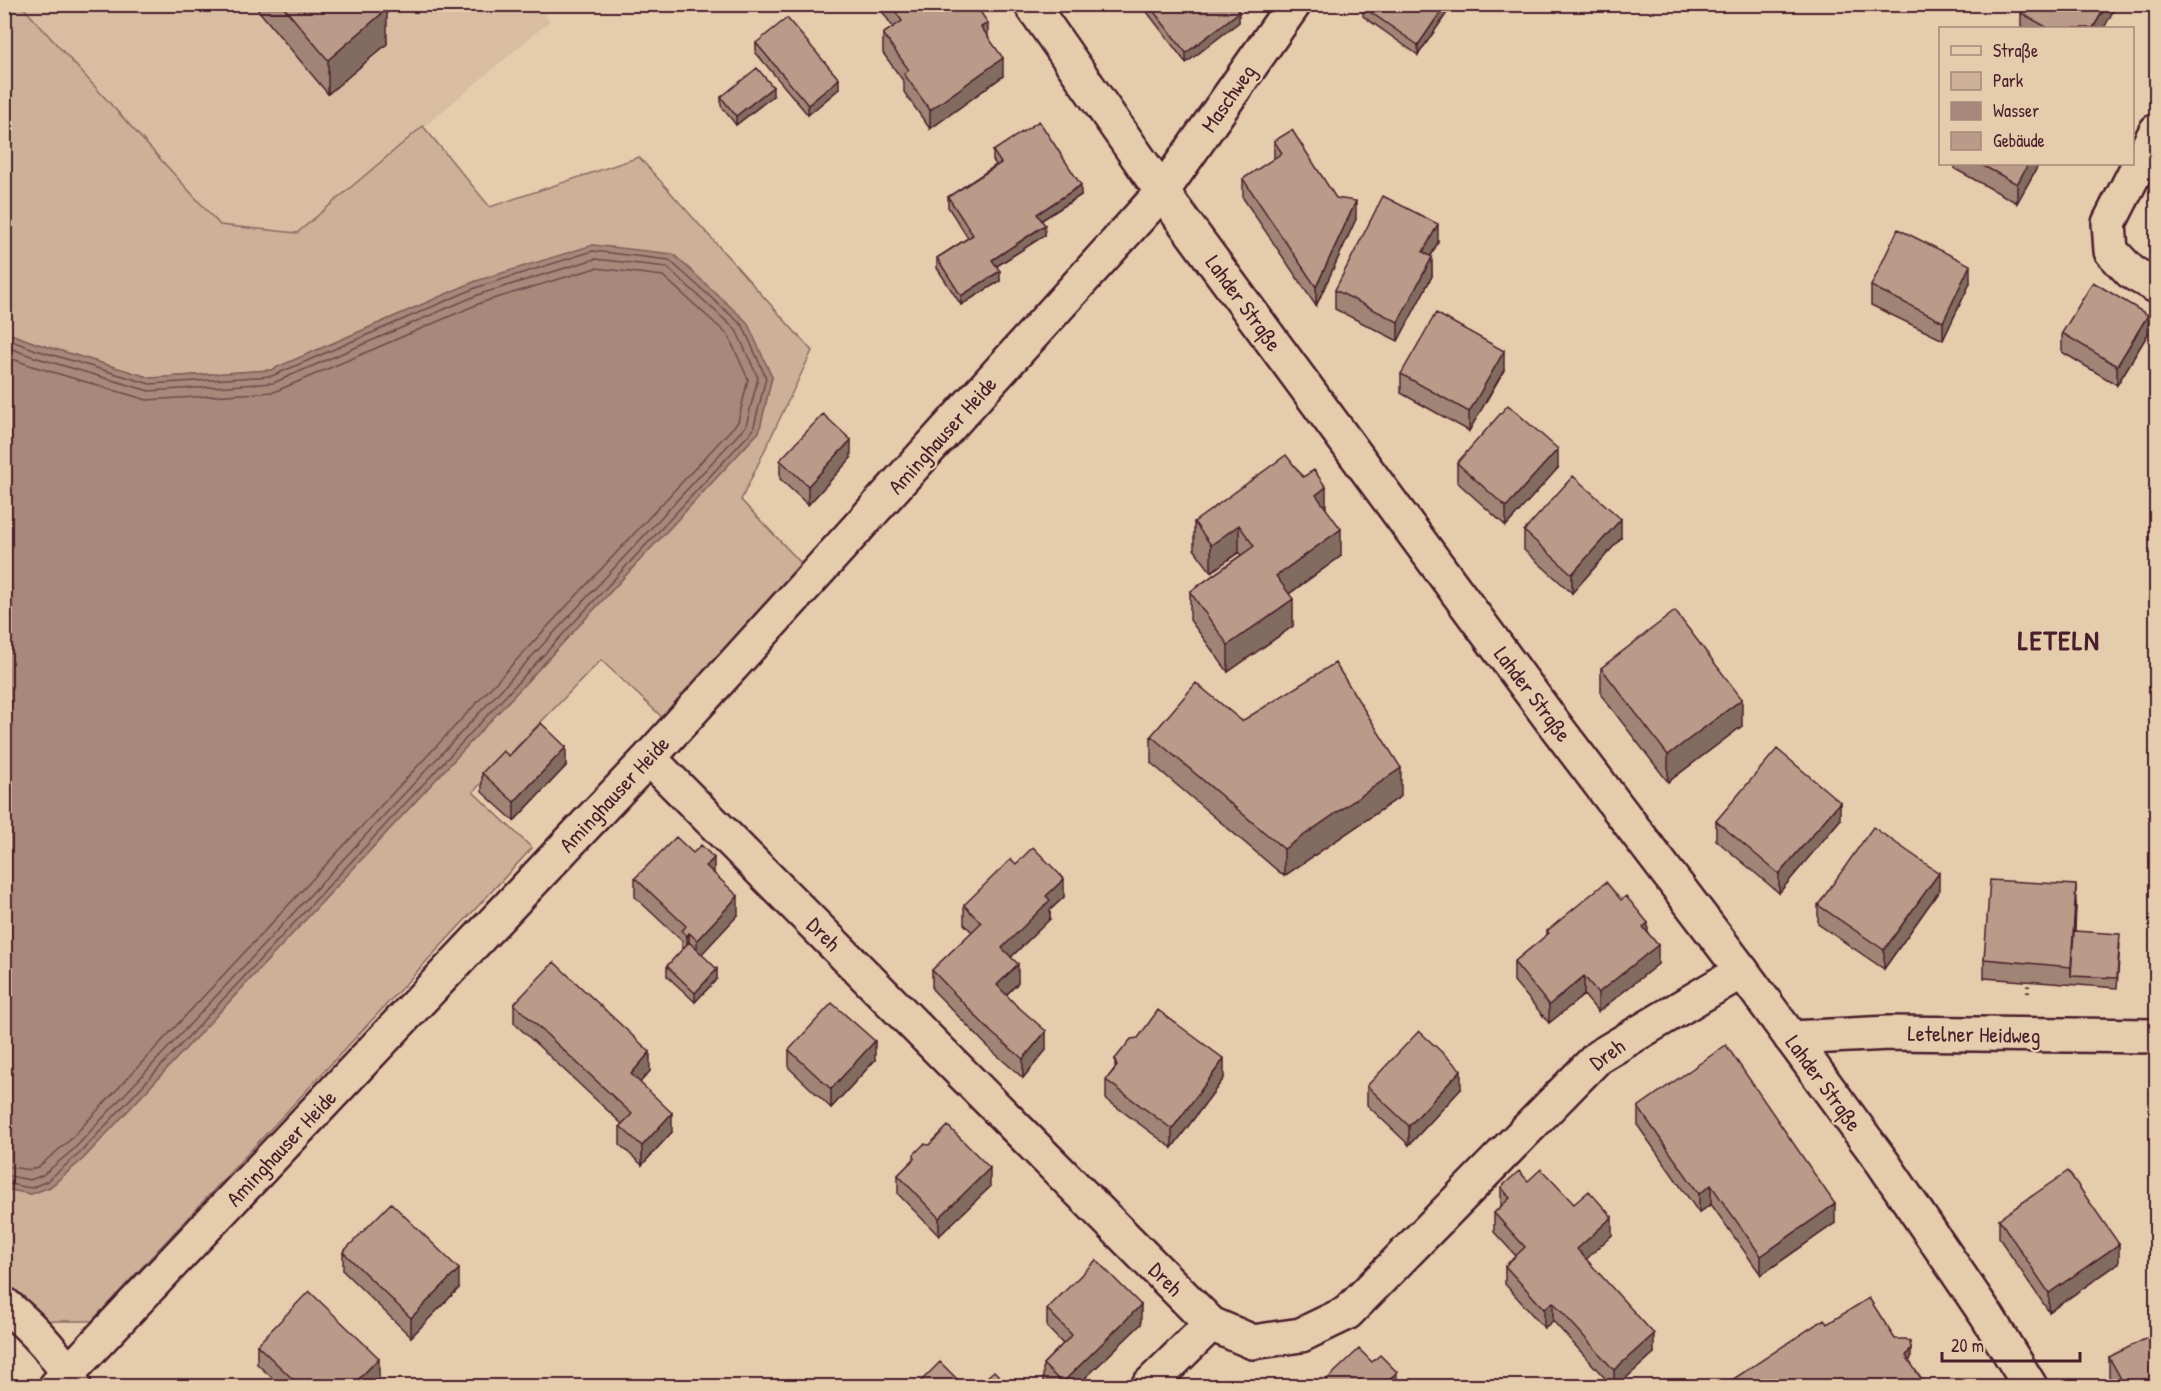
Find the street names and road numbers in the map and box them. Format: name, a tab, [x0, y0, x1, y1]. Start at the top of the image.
street label: Maschweg	[1194, 58, 1262, 138]
street label: Lahder Straße	[1199, 249, 1289, 357]
street label: Aminghauser Heide	[881, 369, 1003, 500]
street label: Lahder Straße	[1487, 640, 1579, 748]
street label: Aminghauser Heide	[552, 729, 676, 859]
street label: Dreh	[800, 910, 848, 958]
street label: Letelner Heidweg	[1907, 1018, 2041, 1050]
street label: Lahder Straße	[1779, 1029, 1869, 1137]
street label: Dreh	[1583, 1031, 1631, 1077]
street label: Aminghauser Heide	[219, 1083, 343, 1213]
street label: Dreh	[1142, 1255, 1190, 1303]

